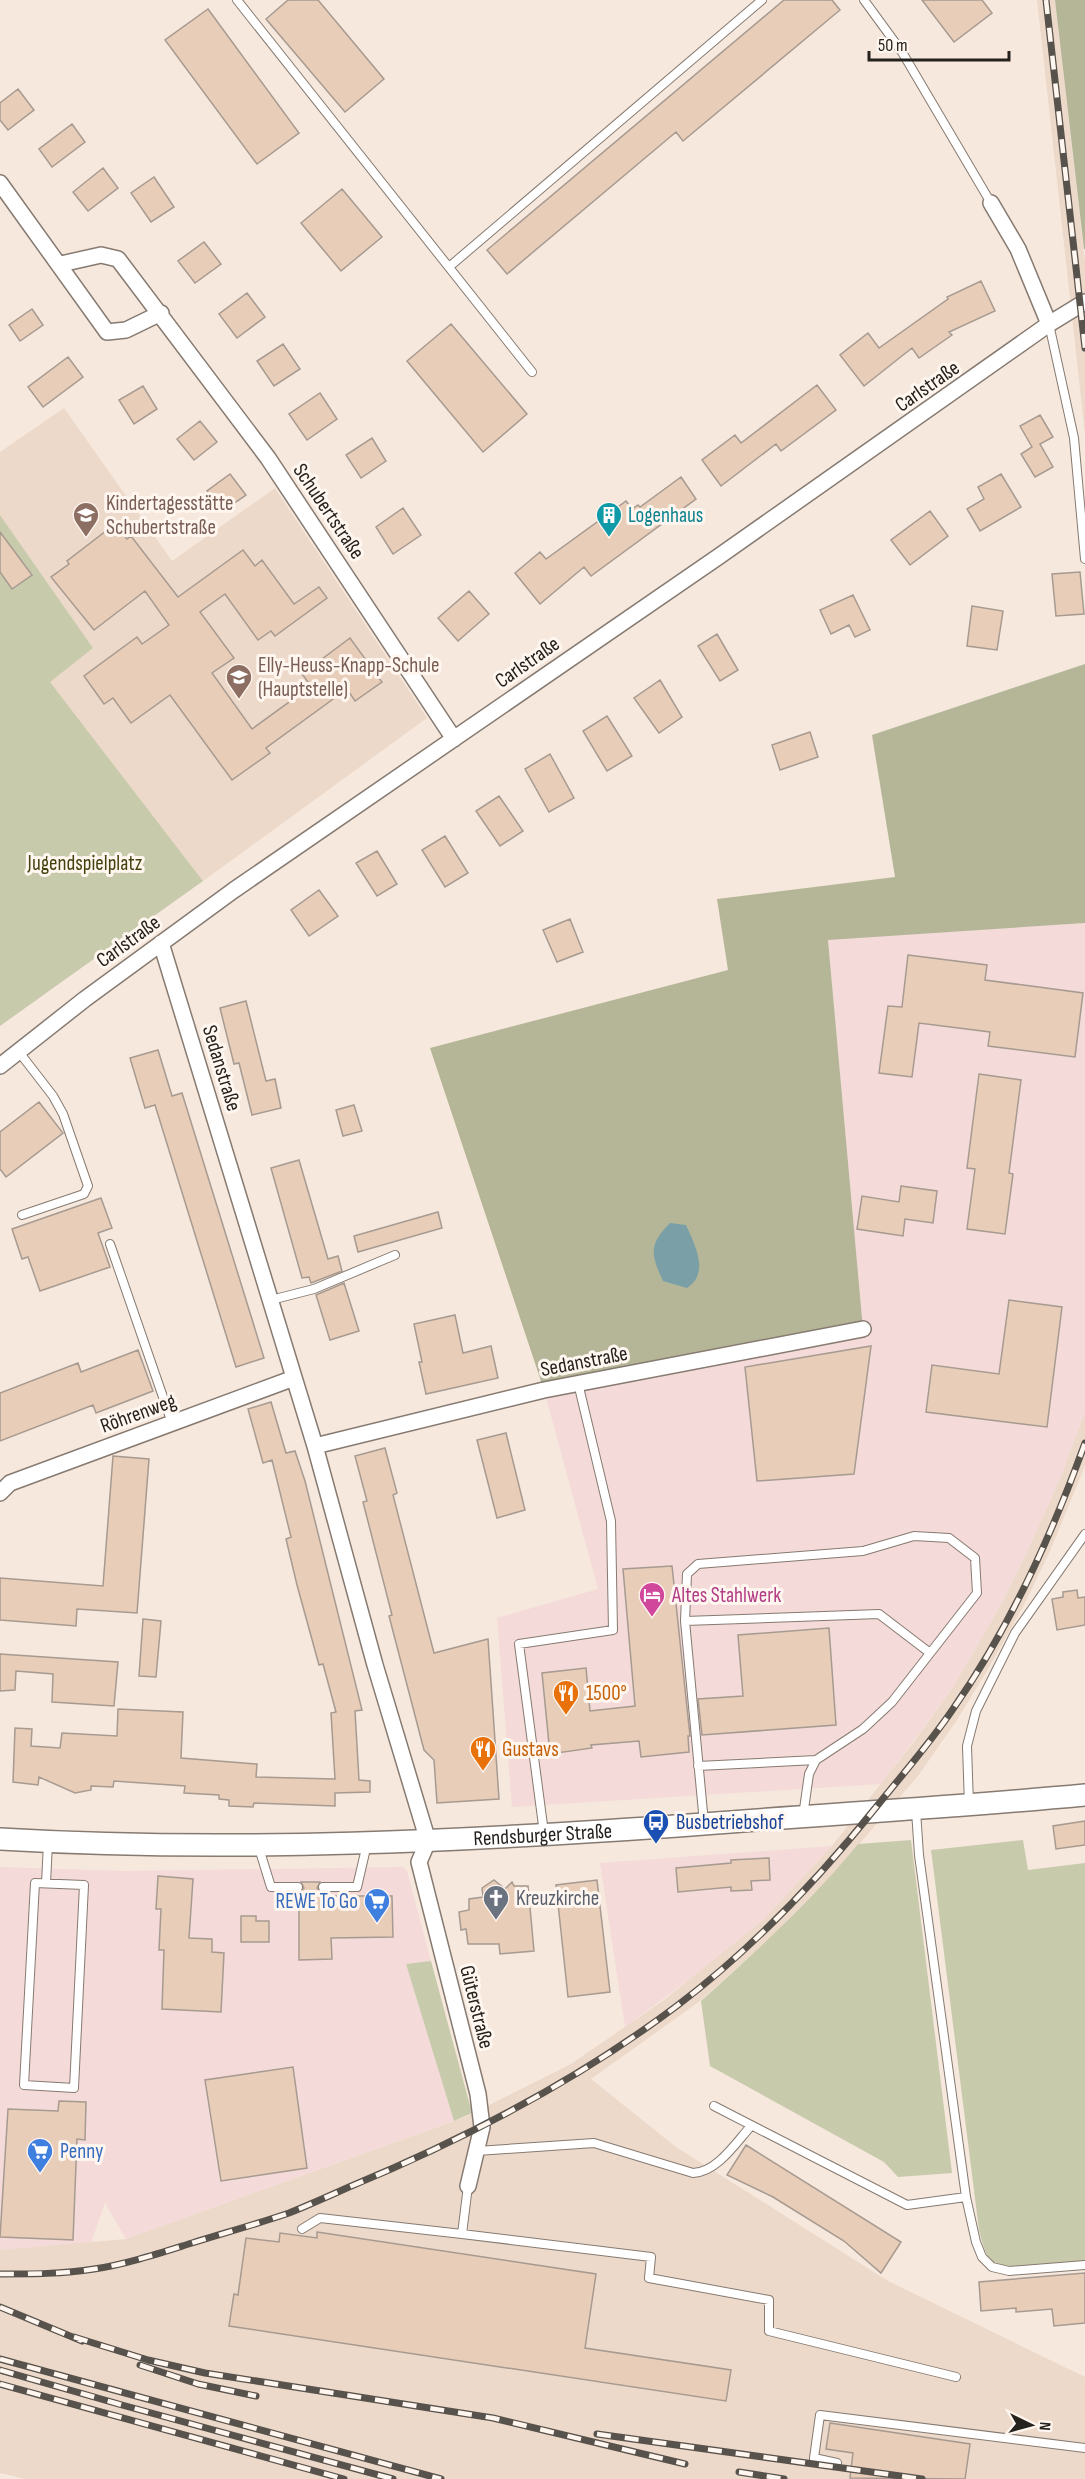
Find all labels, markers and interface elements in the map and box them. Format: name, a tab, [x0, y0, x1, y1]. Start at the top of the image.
scale bar	[869, 24, 1008, 62]
text: 50 m	[878, 35, 908, 56]
street label: Carlstraße	[890, 355, 964, 418]
street label: Schubertstraße	[288, 459, 370, 564]
place label: Kindertagesstätte Schubertstraße	[106, 491, 233, 540]
school or university icon: Kindertagesstätte Schubertstraße	[71, 500, 101, 538]
building icon: Logenhaus	[594, 500, 624, 538]
place label: Logenhaus	[628, 503, 703, 528]
street label: Carlstraße	[490, 631, 564, 694]
place label: Elly-Heuss-Knapp-Schule (Hauptstelle)	[258, 653, 439, 702]
school or university icon: Elly-Heuss-Knapp-Schule (Hauptstelle)	[224, 662, 254, 700]
park label: Jugendspielplatz	[27, 851, 143, 876]
street label: Carlstraße	[91, 910, 165, 973]
street label: Sedanstraße	[197, 1022, 246, 1114]
street label: Sedanstraße	[538, 1341, 630, 1382]
street label: Röhrenweg	[97, 1388, 179, 1439]
hotel icon: Altes Stahlwerk	[637, 1580, 667, 1618]
place label: Altes Stahlwerk	[671, 1583, 781, 1608]
restaurant icon: 1500°	[551, 1678, 581, 1716]
place label: 1500°	[586, 1681, 627, 1706]
restaurant icon: Gustavs	[468, 1734, 498, 1772]
place label: Gustavs	[502, 1737, 559, 1762]
bus stop icon: Busbetriebshof	[641, 1807, 671, 1845]
place label: Busbetriebshof	[676, 1810, 784, 1835]
street label: Rendsburger Straße	[473, 1818, 613, 1851]
church icon: Kreuzkirche	[481, 1883, 511, 1921]
supermarket icon: REWE To Go	[362, 1886, 392, 1924]
place label: Kreuzkirche	[516, 1886, 599, 1911]
place label: REWE To Go	[276, 1889, 358, 1914]
street label: Güterstraße	[454, 1963, 499, 2051]
supermarket icon: Penny	[25, 2136, 55, 2174]
place label: Penny	[60, 2139, 103, 2164]
north arrow	[1001, 2395, 1061, 2455]
text: N	[1035, 2421, 1054, 2431]

